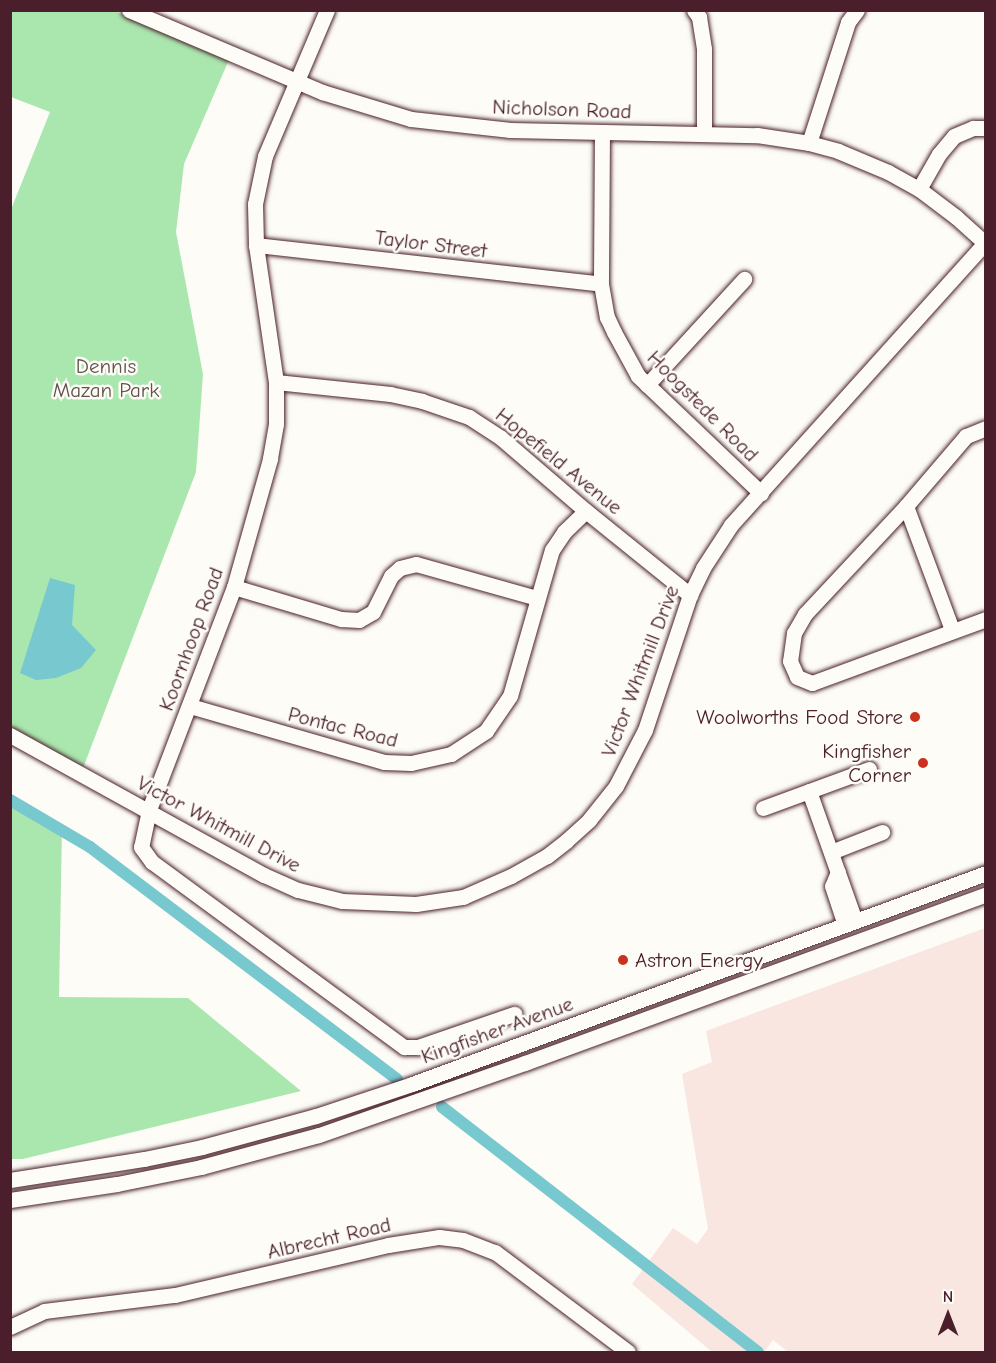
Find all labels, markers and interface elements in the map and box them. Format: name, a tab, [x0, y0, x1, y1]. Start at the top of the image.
street label: Nicholson Road	[492, 94, 632, 124]
street label: Taylor Street	[373, 225, 489, 263]
street label: Hoogstede Road	[642, 345, 764, 467]
park label: Dennis Mazan Park	[53, 353, 159, 403]
street label: Hopefield Avenue	[491, 402, 627, 520]
street label: Koornhoop Road	[153, 564, 229, 714]
street label: Victor Whitmill Drive	[596, 582, 684, 760]
street label: Pontac Road	[285, 701, 401, 753]
place label: Woolworths Food Store	[696, 704, 903, 730]
marker: Woolworths Food Store	[908, 710, 922, 724]
place label: Kingfisher Corner	[822, 738, 911, 788]
marker: Kingfisher Corner	[916, 756, 930, 770]
street label: Victor Whitmill Drive	[133, 770, 305, 878]
place label: Astron Energy	[635, 947, 763, 973]
marker: Astron Energy	[616, 953, 630, 967]
street label: Kingfisher Avenue	[418, 991, 576, 1069]
street label: Albrecht Road	[265, 1212, 393, 1264]
north arrow	[918, 1285, 978, 1345]
text: N	[943, 1288, 953, 1306]

